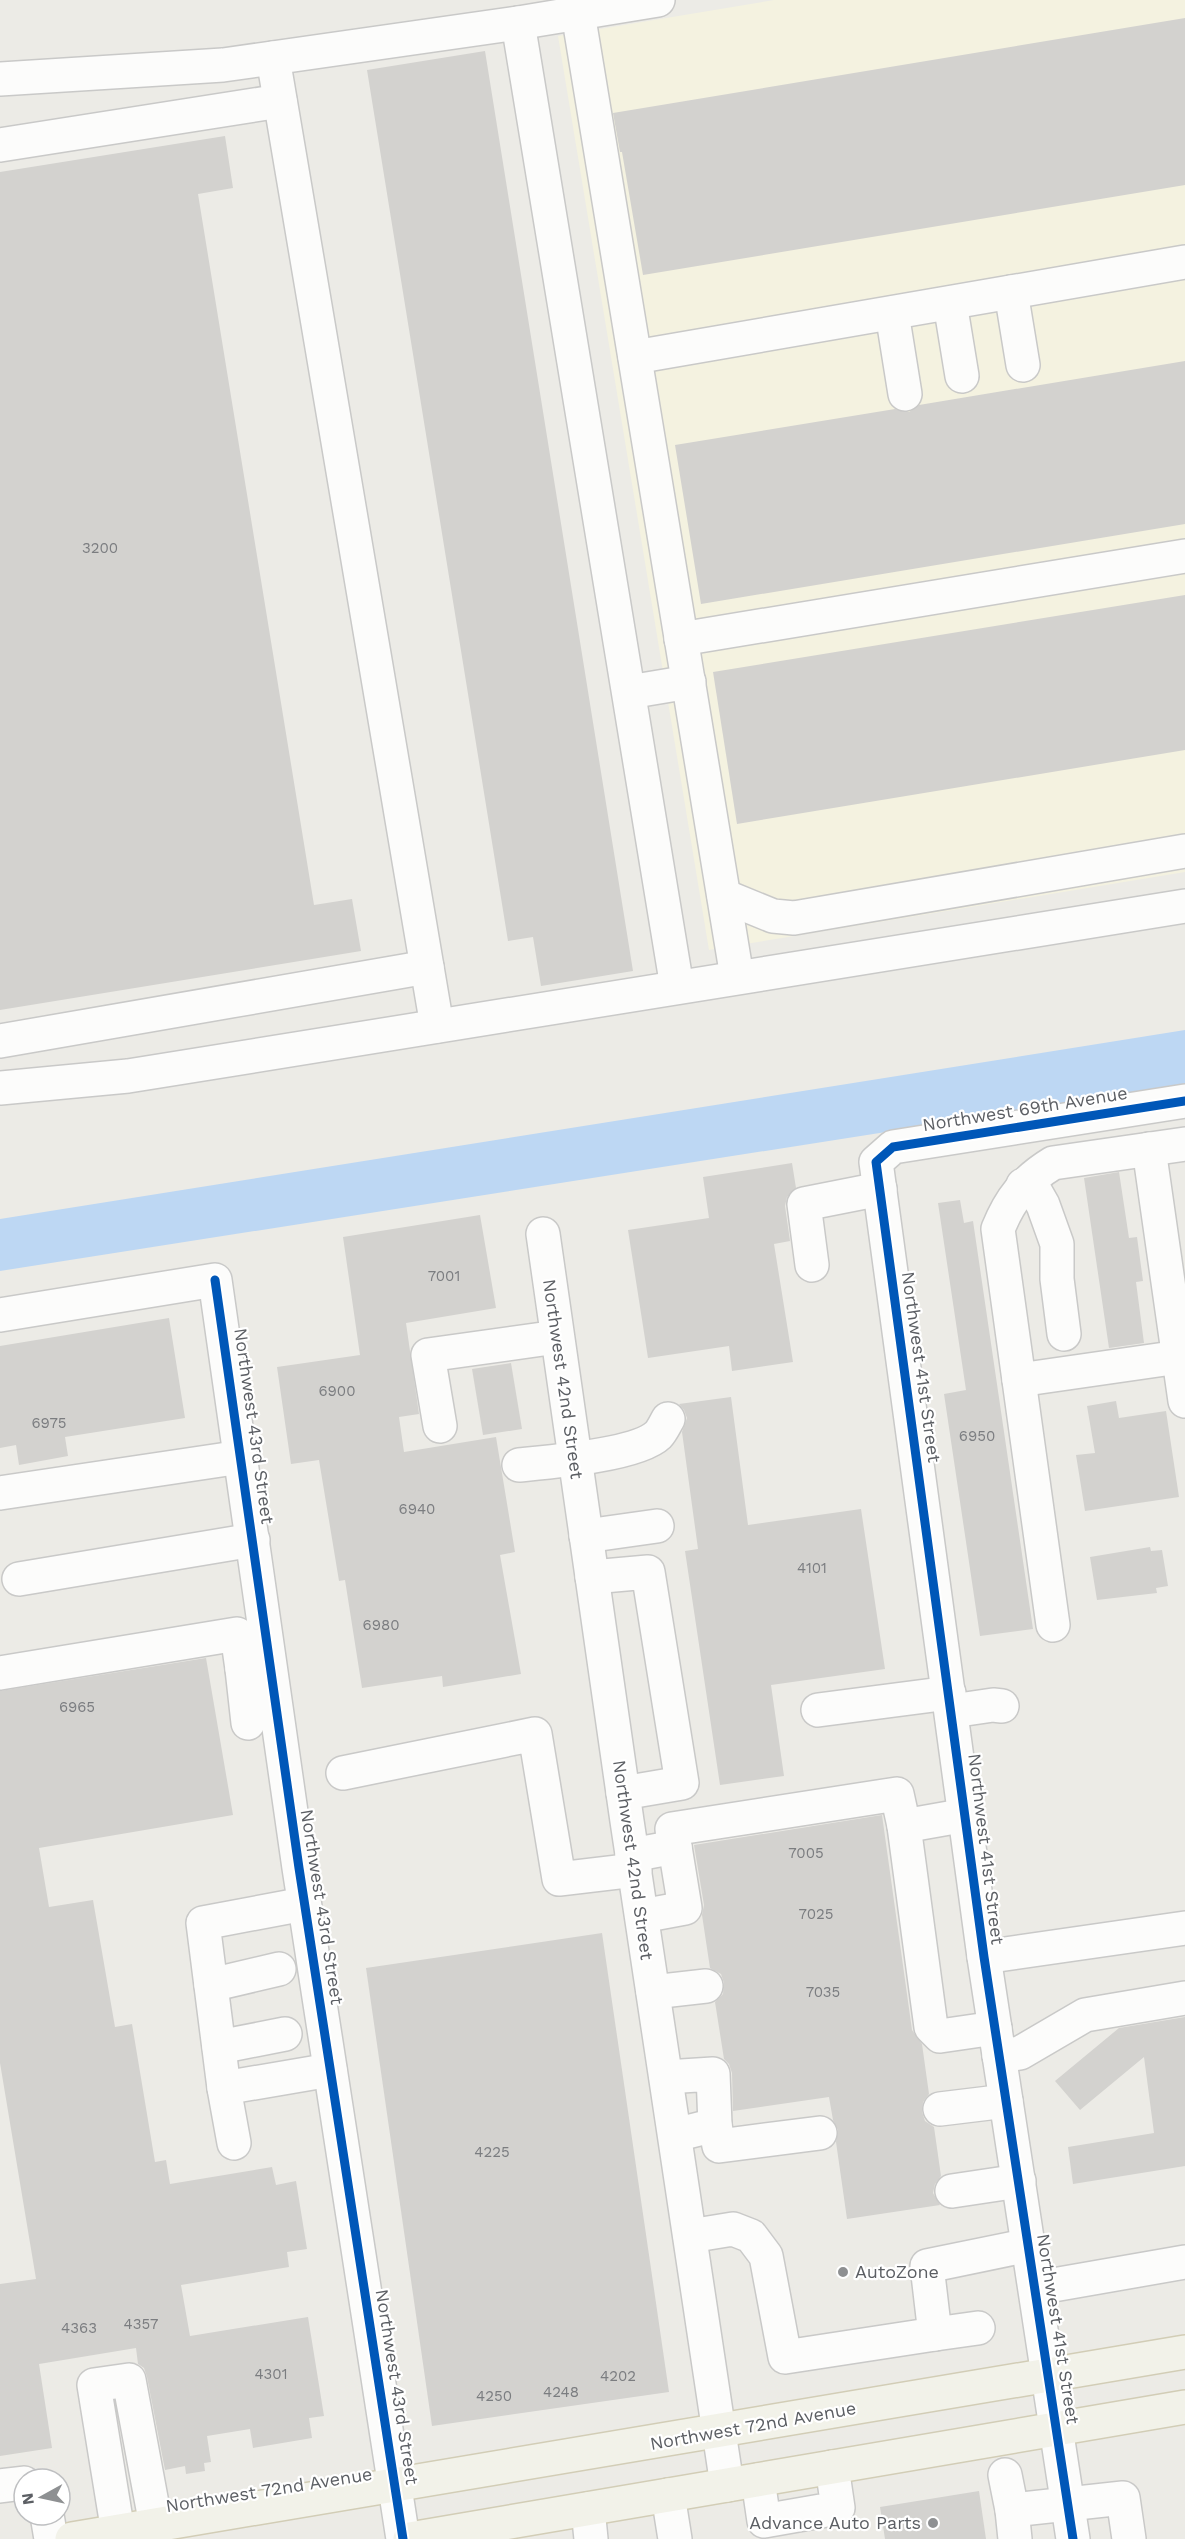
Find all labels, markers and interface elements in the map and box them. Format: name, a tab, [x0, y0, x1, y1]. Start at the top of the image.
house number: 3200	[82, 539, 118, 557]
street label: Northwest 69th Avenue	[921, 1082, 1129, 1135]
house number: 7001	[428, 1267, 460, 1285]
street label: Northwest 41st Street	[898, 1270, 945, 1464]
street label: Northwest 42nd Street	[539, 1278, 588, 1481]
street label: Northwest 43rd Street	[230, 1327, 279, 1526]
house number: 6900	[318, 1382, 356, 1400]
house number: 6975	[31, 1414, 67, 1432]
house number: 6950	[959, 1427, 995, 1445]
house number: 6940	[399, 1500, 435, 1518]
house number: 4101	[797, 1559, 827, 1577]
house number: 6980	[363, 1616, 399, 1634]
house number: 6965	[59, 1698, 95, 1716]
street label: Northwest 41st Street	[964, 1752, 1009, 1946]
street label: Northwest 42nd Street	[609, 1759, 658, 1962]
street label: Northwest 43rd Street	[297, 1808, 348, 2007]
house number: 7005	[788, 1844, 824, 1862]
house number: 7025	[799, 1905, 833, 1923]
house number: 7035	[806, 1983, 840, 2001]
house number: 4225	[474, 2143, 510, 2161]
street label: Northwest 41st Street	[1033, 2232, 1084, 2426]
place label: AutoZone	[855, 2261, 939, 2282]
marker: AutoZone	[836, 2265, 850, 2279]
street label: Northwest 43rd Street	[372, 2288, 423, 2487]
house number: 4357	[123, 2315, 159, 2333]
house number: 4363	[61, 2319, 97, 2337]
house number: 4301	[254, 2365, 288, 2383]
house number: 4202	[600, 2367, 636, 2385]
house number: 4248	[543, 2383, 579, 2401]
house number: 4250	[476, 2387, 512, 2405]
street label: Northwest 72nd Avenue	[648, 2397, 858, 2454]
street label: Northwest 72nd Avenue	[164, 2463, 374, 2516]
north arrow	[12, 2467, 72, 2527]
text: N	[17, 2492, 38, 2506]
place label: Advance Auto Parts	[749, 2512, 921, 2533]
marker: Advance Auto Parts	[926, 2516, 940, 2530]

